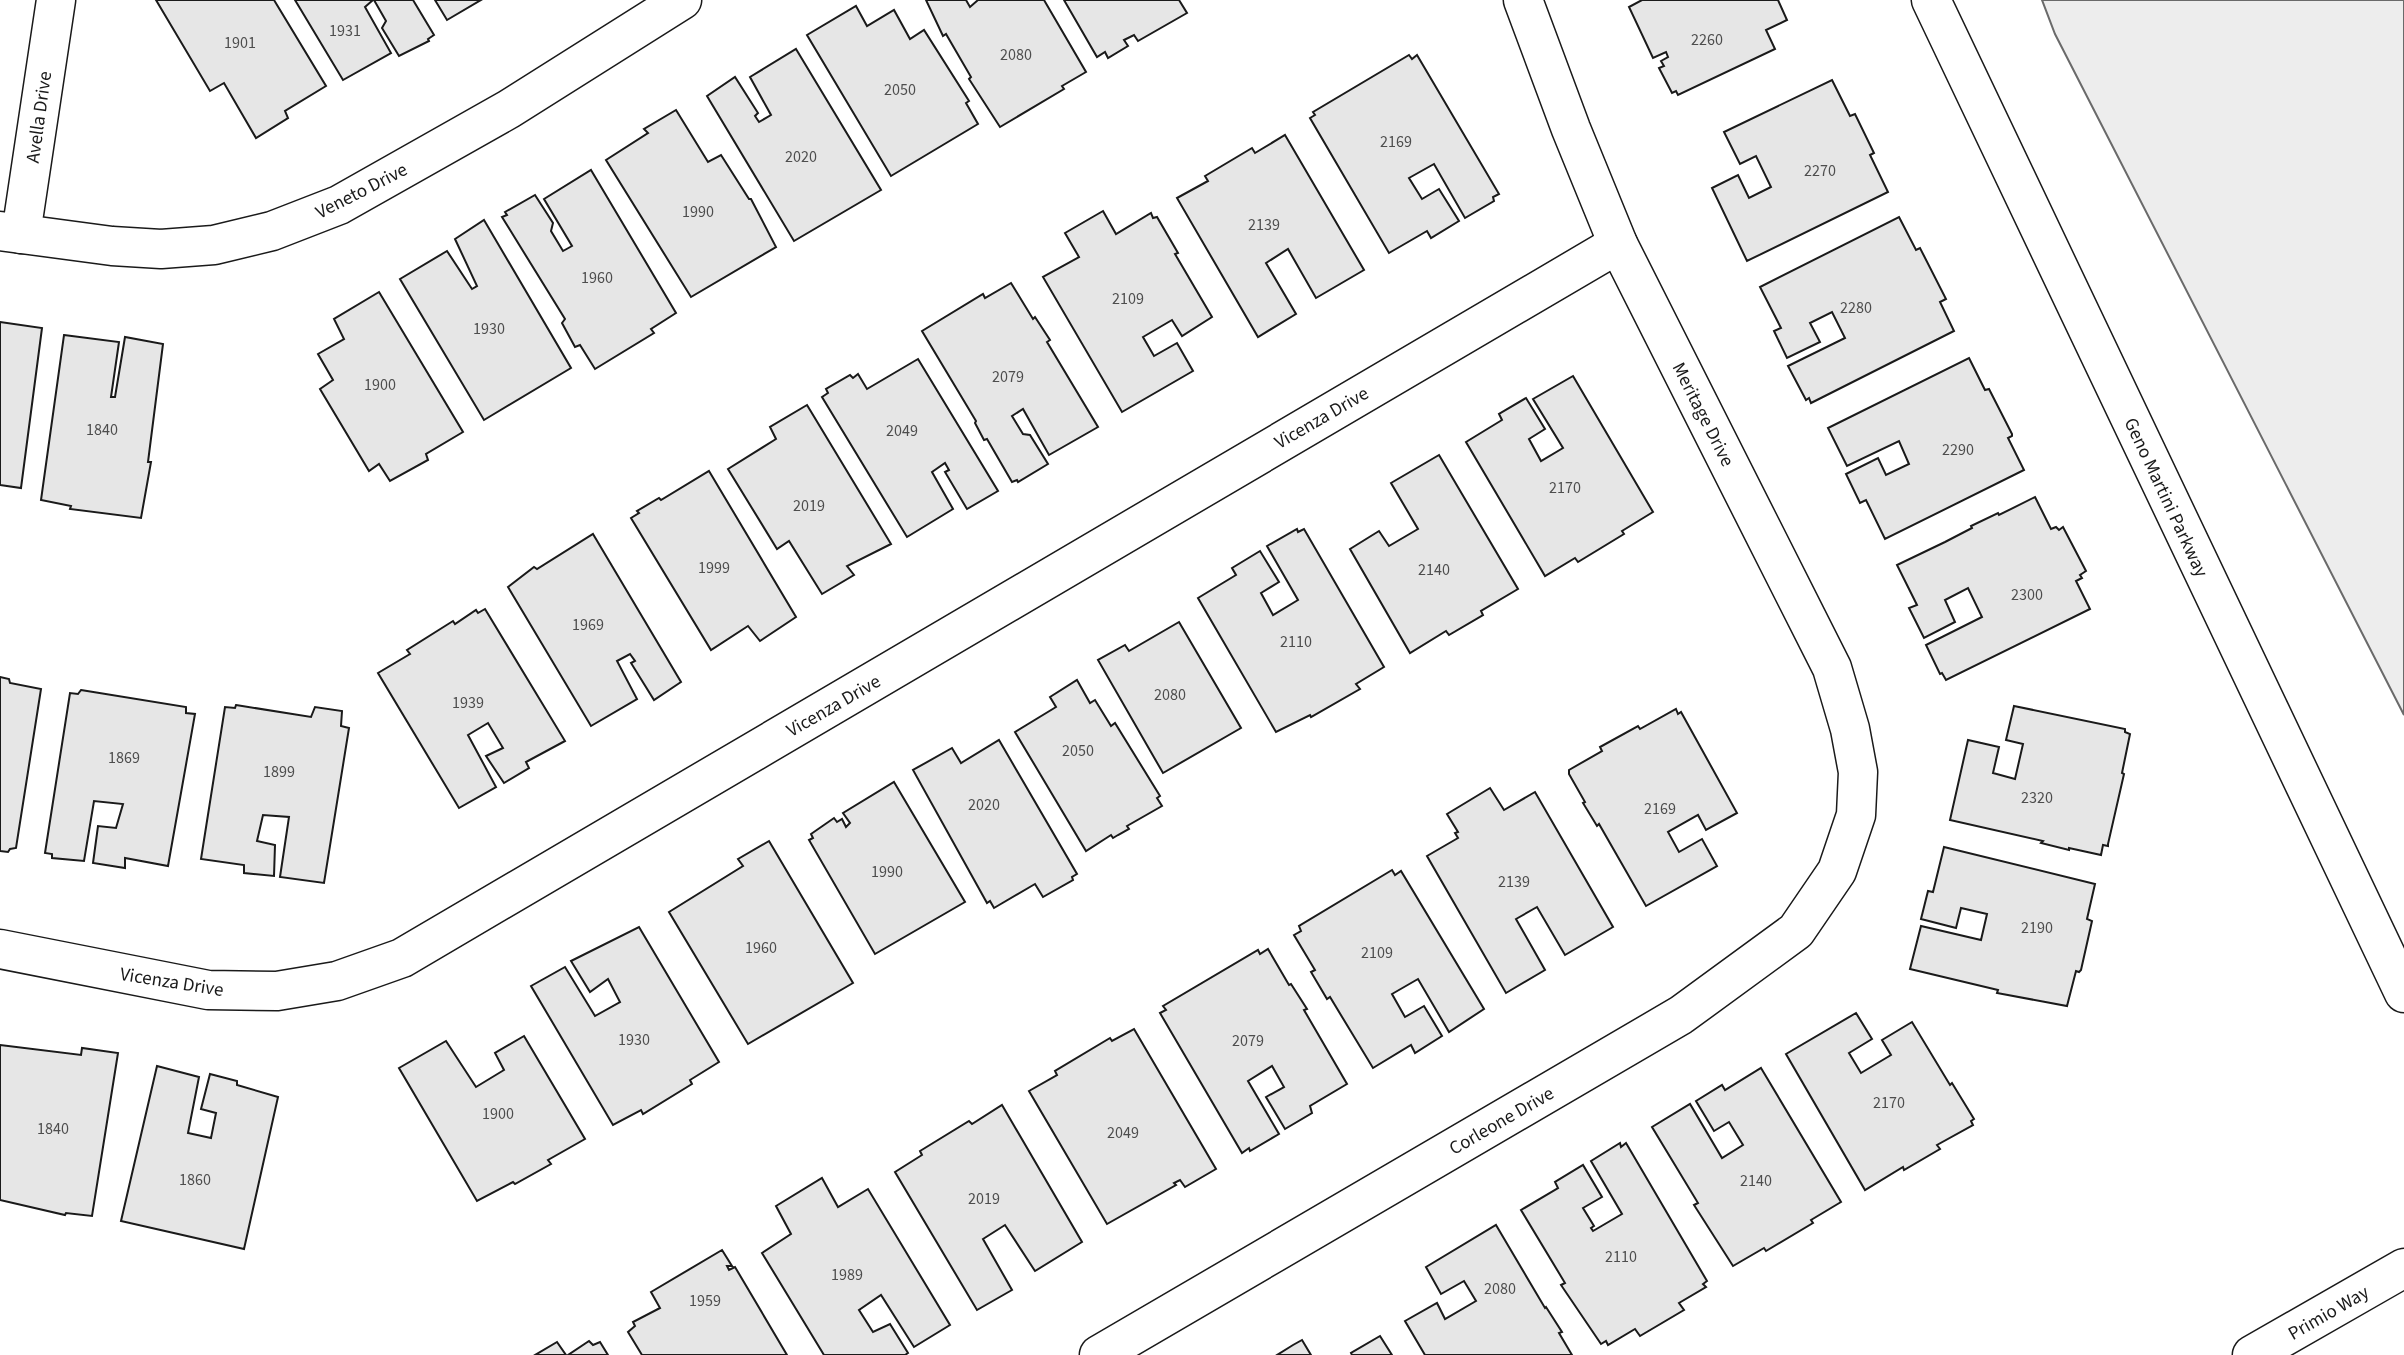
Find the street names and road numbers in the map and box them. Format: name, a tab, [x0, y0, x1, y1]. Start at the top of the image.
street label: Avella Drive	[20, 69, 59, 165]
street label: Veneto Drive	[311, 157, 412, 226]
street label: Meritage Drive	[1665, 358, 1741, 472]
street label: Vicenza Drive	[1270, 380, 1374, 456]
street label: Geno Martini Parkway	[2117, 414, 2214, 582]
street label: Vicenza Drive	[782, 668, 886, 744]
street label: Vicenza Drive	[118, 961, 226, 1004]
street label: Corleone Drive	[1444, 1080, 1559, 1162]
street label: Primio Way	[2283, 1279, 2374, 1347]

